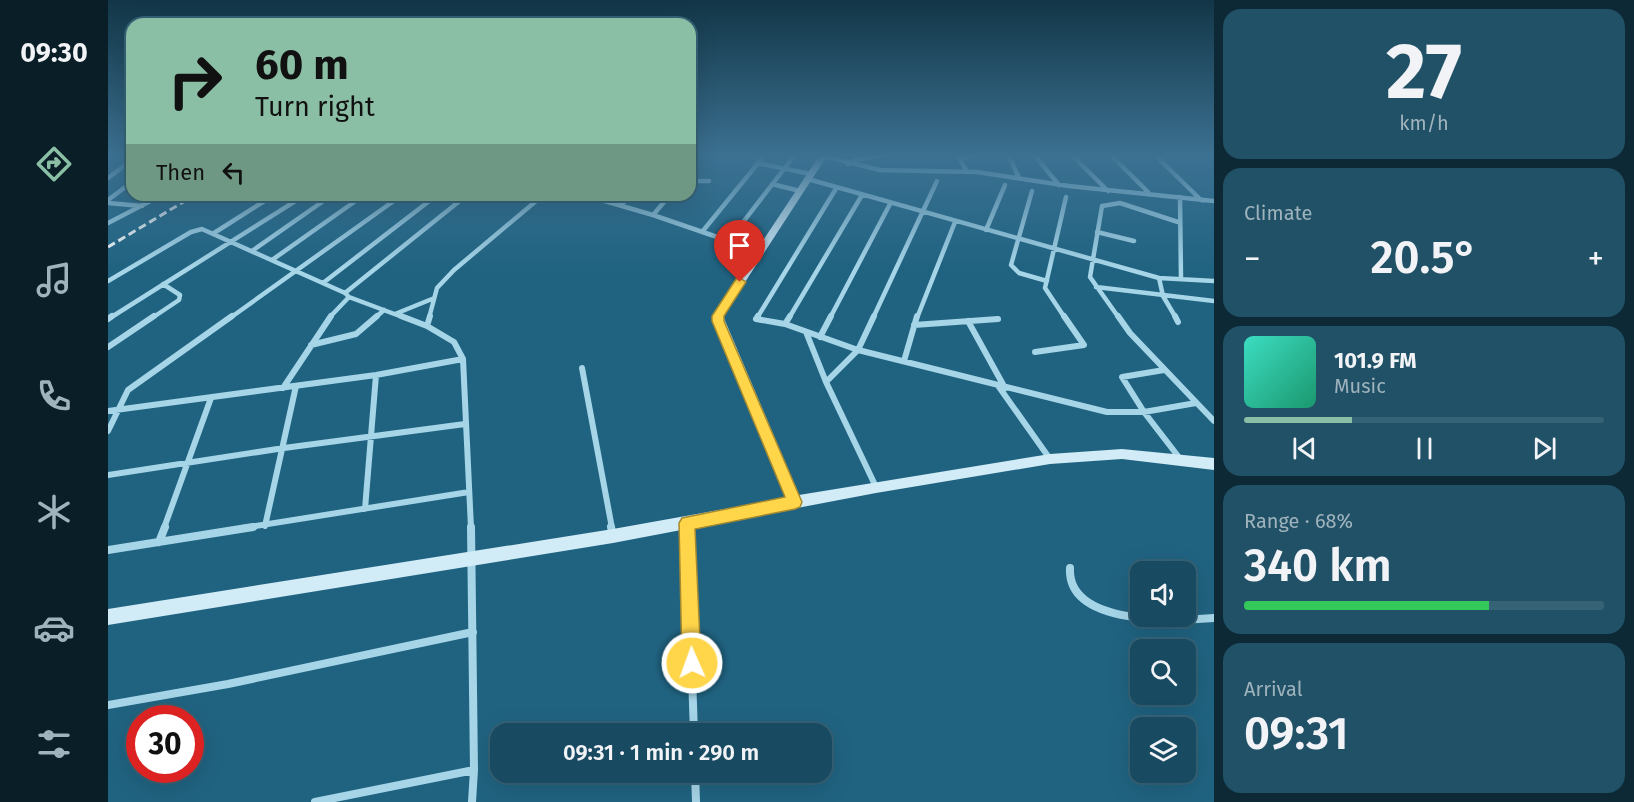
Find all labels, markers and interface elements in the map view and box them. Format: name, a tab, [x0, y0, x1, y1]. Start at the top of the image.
text: 27	[1386, 25, 1462, 119]
text: 09:30	[20, 37, 88, 69]
text: 60 m	[255, 40, 349, 90]
icon: right	[156, 42, 234, 120]
text: Turn right	[255, 91, 375, 123]
text: km/h	[1399, 111, 1449, 135]
icon: directions	[33, 143, 75, 185]
icon: left	[217, 156, 250, 189]
text: Then	[156, 159, 205, 186]
text: Climate	[1244, 201, 1312, 225]
pin	[714, 220, 765, 282]
icon: arrive	[723, 229, 756, 262]
text: 20.5°	[1370, 231, 1478, 285]
text: −	[1244, 239, 1261, 279]
text: +	[1588, 239, 1604, 279]
icon: music	[33, 259, 75, 301]
text: 101.9 FM	[1334, 347, 1417, 374]
text: Music	[1334, 374, 1386, 398]
icon: phone	[33, 375, 75, 417]
icon: previous	[1288, 432, 1321, 465]
icon: pause	[1408, 432, 1441, 465]
icon: next	[1528, 432, 1561, 465]
icon: climate	[33, 491, 75, 533]
text: Range · 68%	[1244, 509, 1353, 533]
text: 340 km	[1244, 539, 1392, 593]
map controls	[1130, 561, 1196, 783]
button: sound	[1130, 561, 1196, 627]
icon: car	[33, 607, 75, 649]
position arrow	[660, 631, 724, 695]
button: search	[1130, 639, 1196, 705]
text: Arrival	[1244, 677, 1303, 701]
speed limit sign: 30	[126, 705, 204, 783]
text: 09:31	[1244, 707, 1349, 761]
button: layers	[1130, 717, 1196, 783]
icon: filters	[33, 723, 75, 765]
text: 09:31 · 1 min · 290 m	[563, 739, 759, 766]

